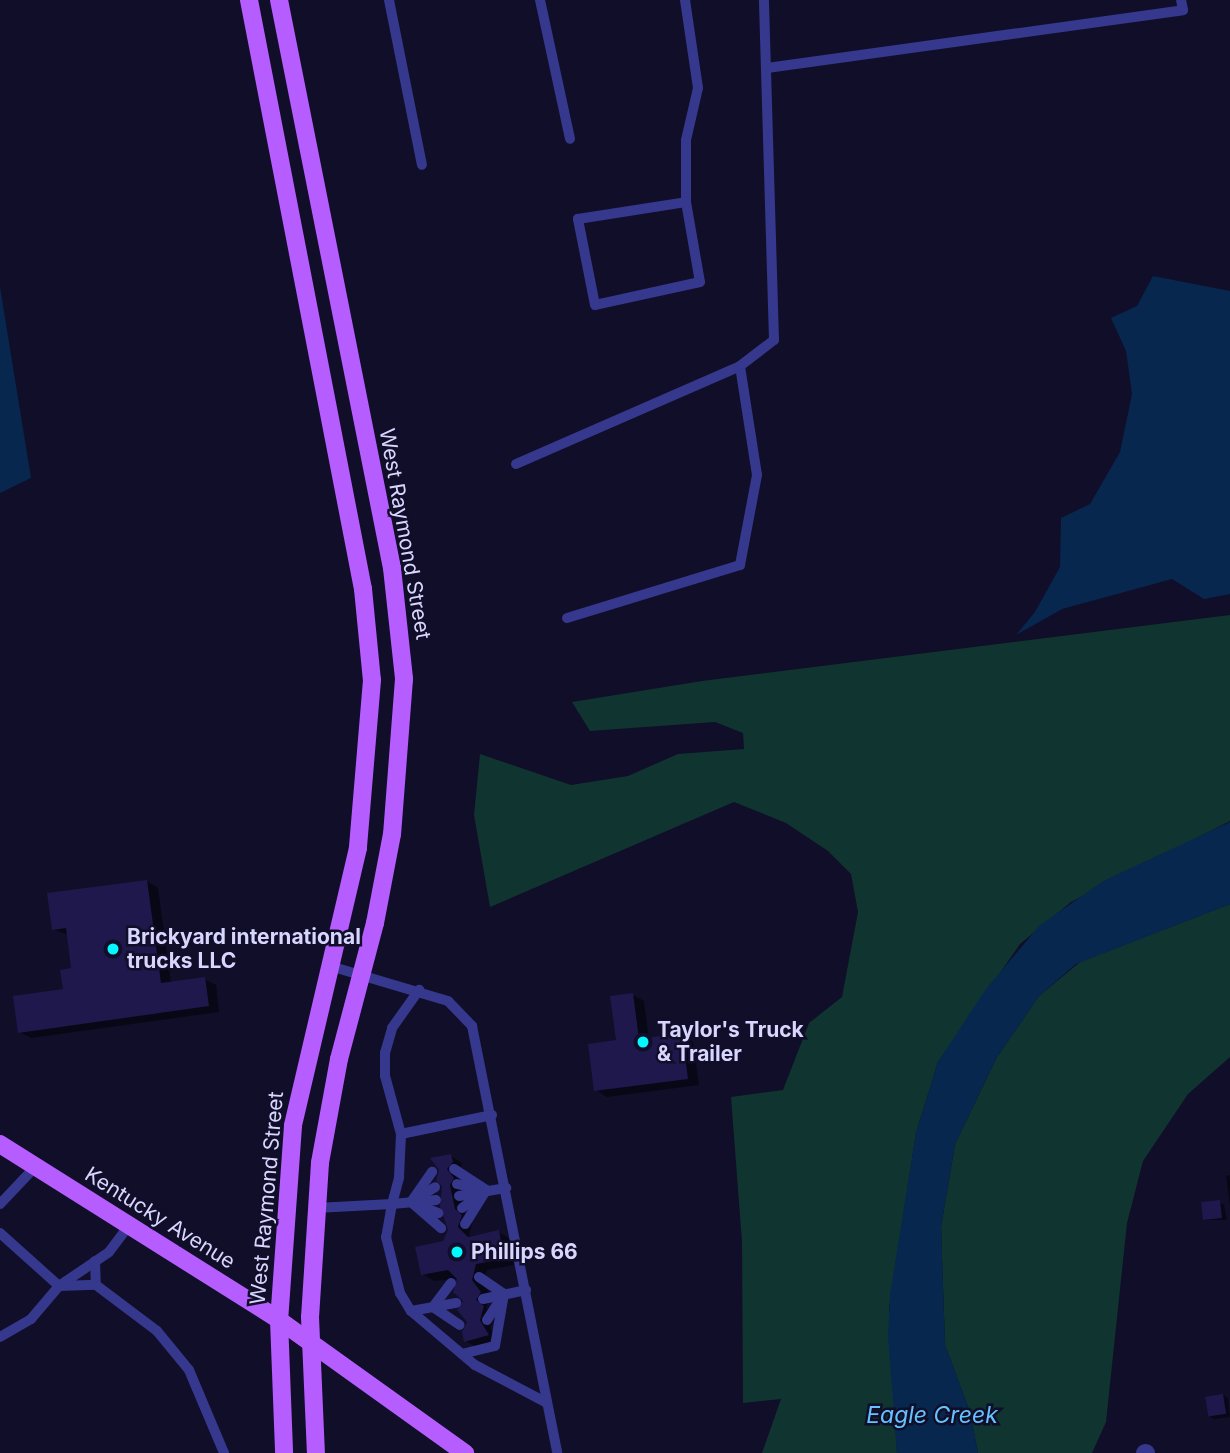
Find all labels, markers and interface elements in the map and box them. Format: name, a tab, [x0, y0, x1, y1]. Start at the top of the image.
street label: West Raymond Street	[374, 427, 436, 641]
place label: Brickyard international trucks LLC	[127, 924, 361, 974]
marker: Brickyard international trucks LLC	[105, 941, 121, 957]
place label: Taylor's Truck & Trailer	[657, 1017, 804, 1067]
marker: Taylor's Truck & Trailer	[635, 1034, 651, 1050]
street label: West Raymond Street	[245, 1090, 289, 1306]
street label: Kentucky Avenue	[80, 1162, 240, 1274]
place label: Phillips 66	[471, 1239, 578, 1265]
marker: Phillips 66	[449, 1244, 465, 1260]
water label: Eagle Creek	[866, 1401, 998, 1429]

